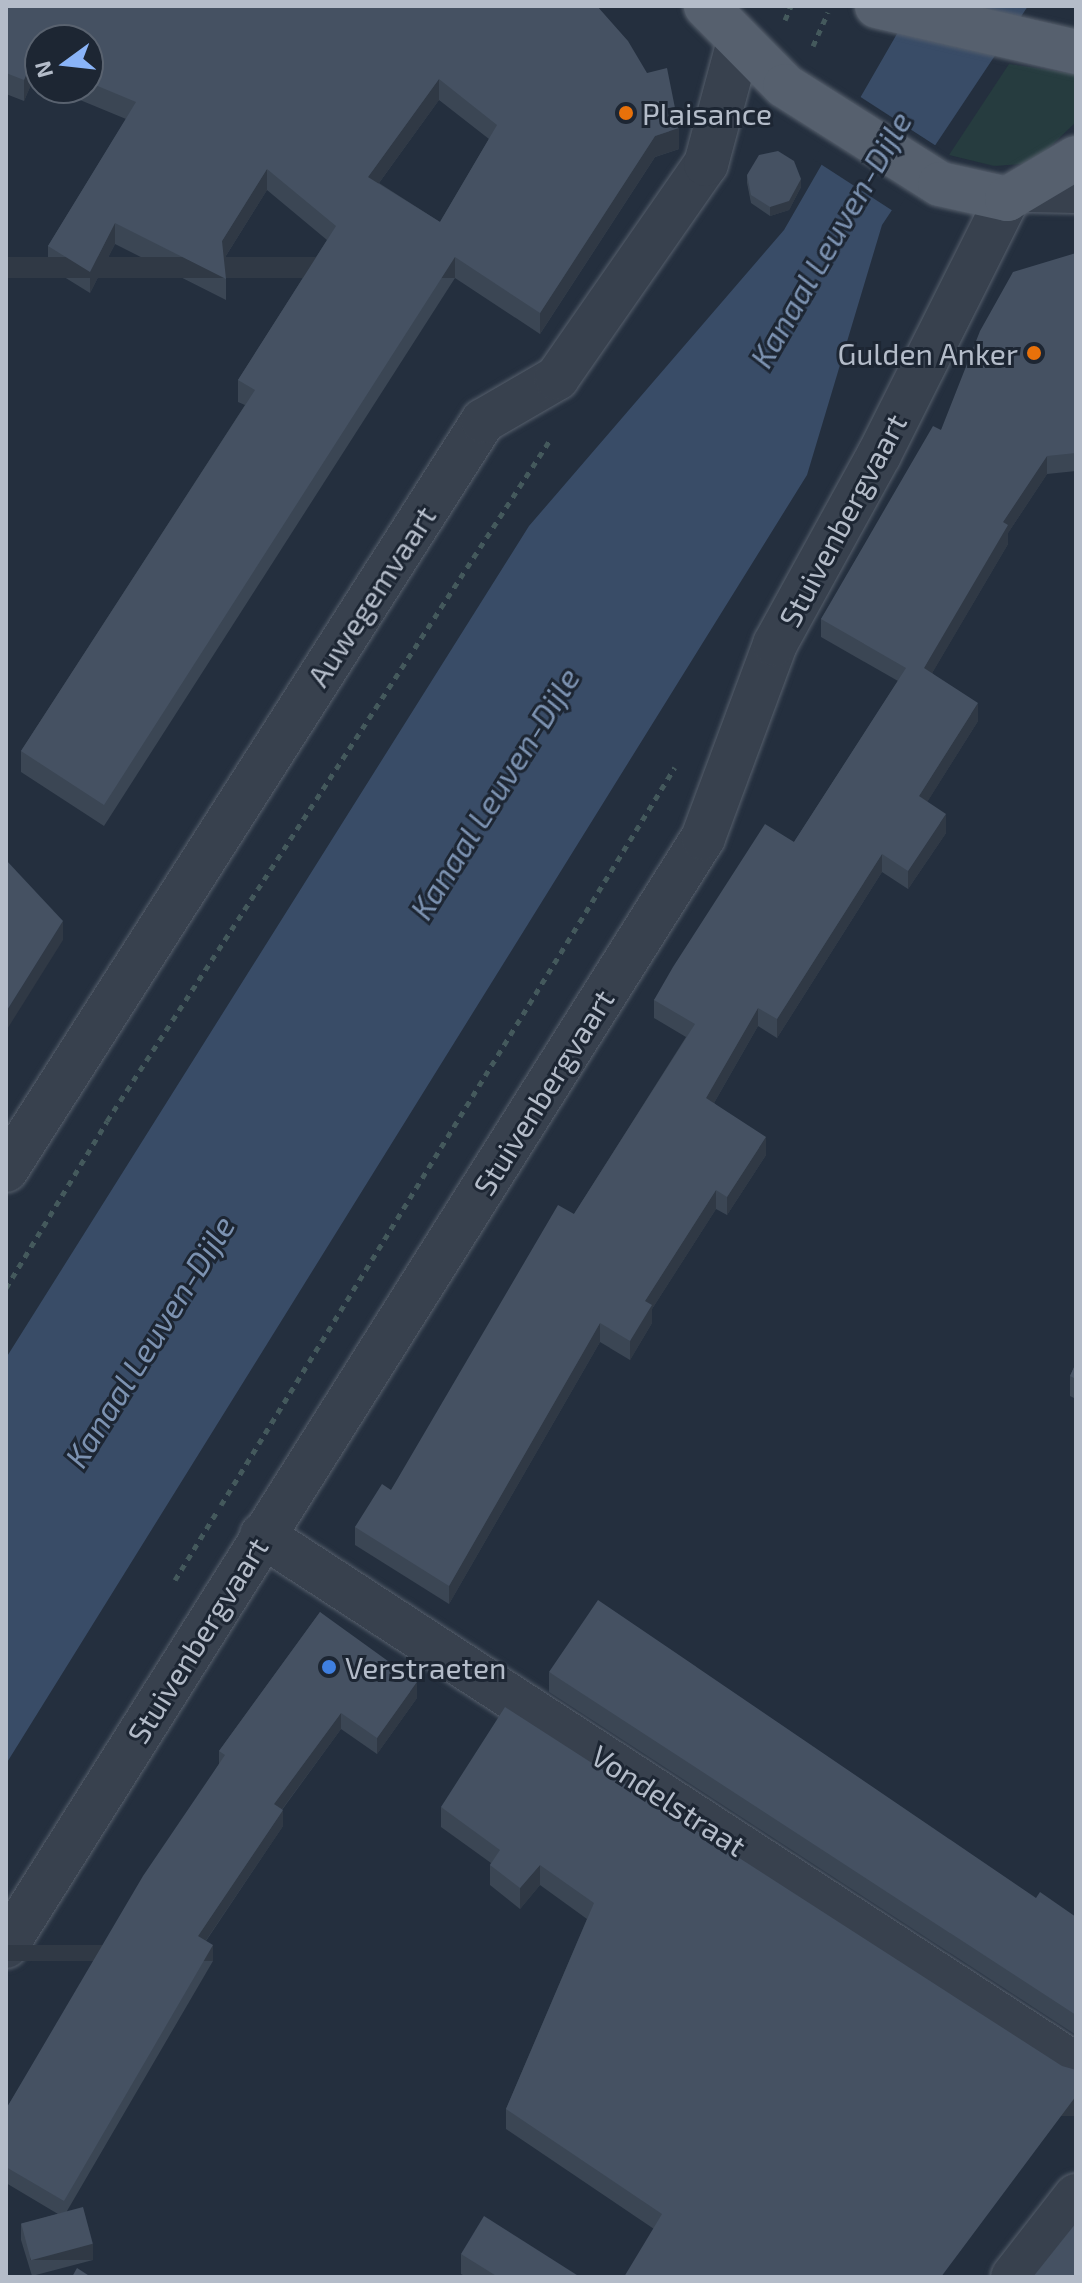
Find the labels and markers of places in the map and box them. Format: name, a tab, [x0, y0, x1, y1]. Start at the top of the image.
place label: Plaisance	[642, 95, 772, 131]
marker: Plaisance	[617, 104, 635, 122]
place label: Gulden Anker	[837, 335, 1018, 371]
marker: Gulden Anker	[1025, 344, 1043, 362]
place label: Verstraeten	[345, 1649, 507, 1685]
marker: Verstraeten	[320, 1658, 338, 1676]

